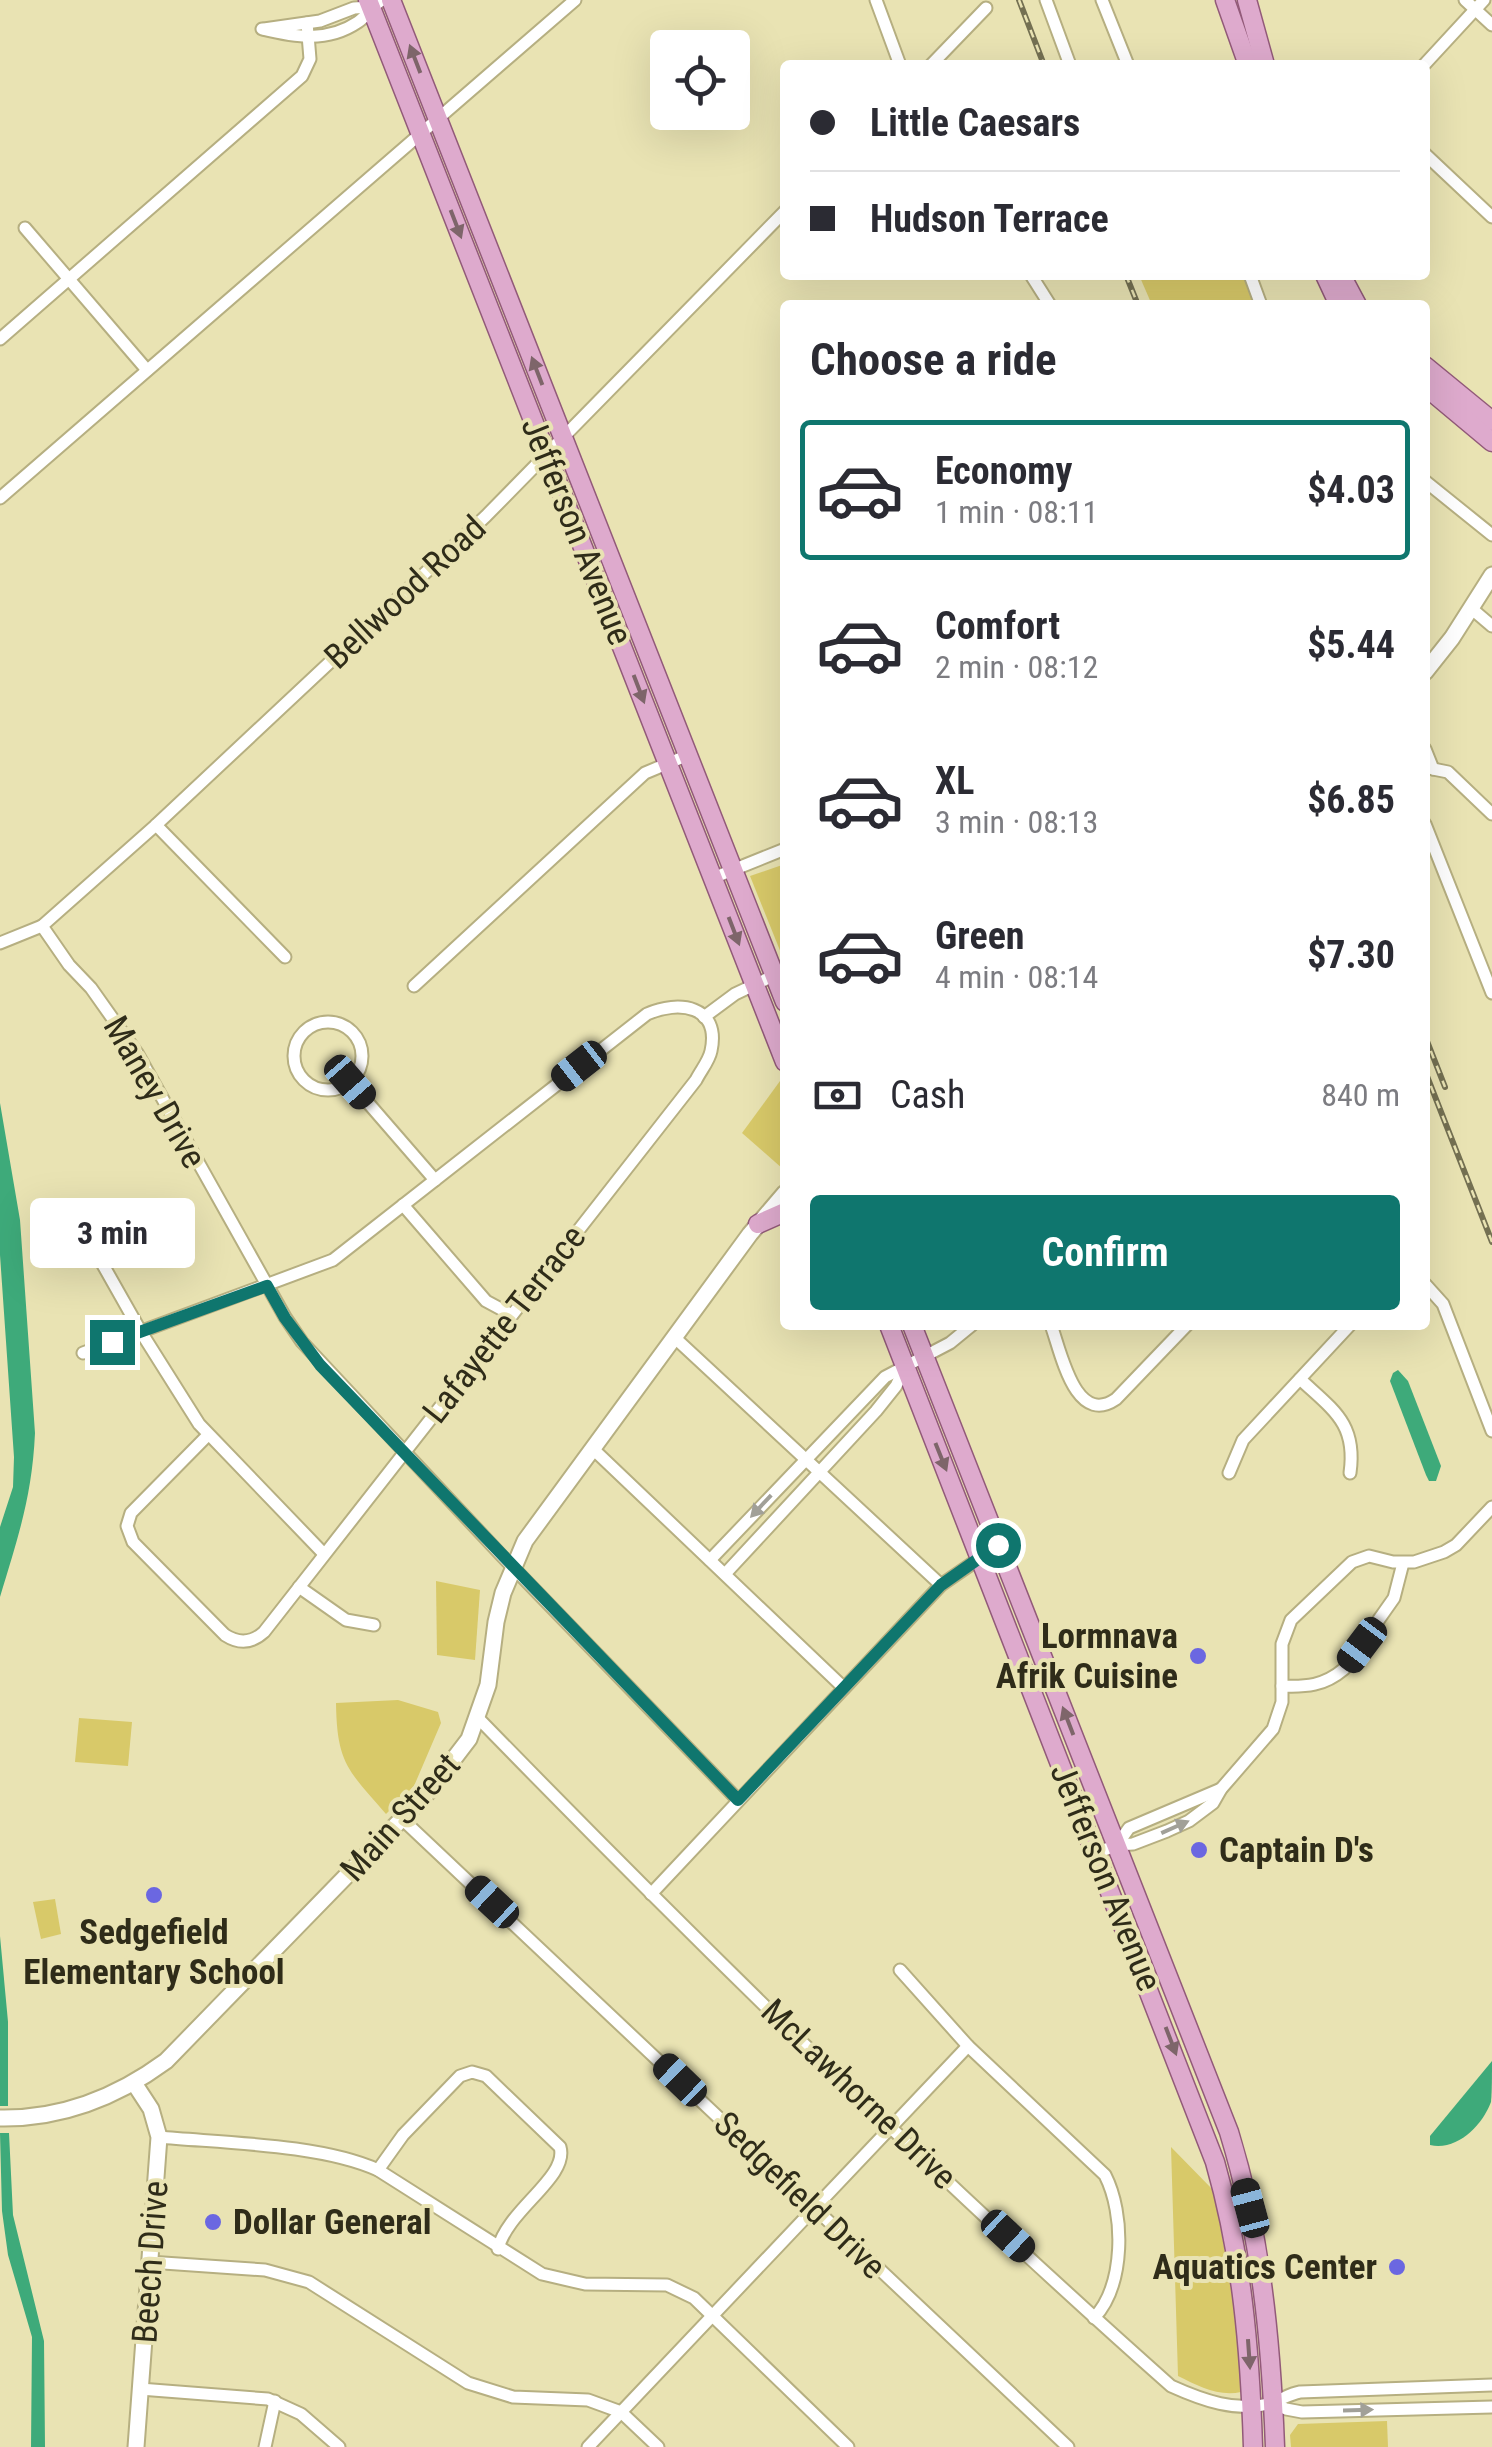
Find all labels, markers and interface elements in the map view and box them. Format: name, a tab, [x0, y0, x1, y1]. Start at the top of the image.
map controls	[650, 30, 750, 130]
button: locate	[650, 30, 750, 130]
one-way arrow	[406, 44, 422, 74]
text: Little Caesars	[870, 101, 1080, 145]
text: Hudson Terrace	[870, 197, 1109, 241]
one-way arrow	[448, 209, 464, 239]
text: Choose a ride	[810, 333, 1057, 386]
one-way arrow	[529, 356, 545, 386]
street label: Jefferson Avenue	[512, 412, 641, 651]
icon: car	[815, 445, 905, 535]
text: Economy	[935, 449, 1072, 493]
text: $4.03	[1307, 468, 1395, 512]
text: 1 min · 08:11	[935, 493, 1098, 531]
street label: Bellwood Road	[316, 507, 494, 677]
icon: car	[815, 600, 905, 690]
text: Comfort	[935, 604, 1060, 648]
text: $5.44	[1307, 623, 1395, 667]
text: 2 min · 08:12	[935, 648, 1098, 686]
one-way arrow	[631, 674, 647, 704]
icon: car	[815, 755, 905, 845]
text: XL	[935, 759, 974, 803]
text: $6.85	[1307, 778, 1395, 822]
text: 3 min · 08:13	[935, 803, 1098, 841]
icon: car	[815, 910, 905, 1000]
text: Green	[935, 914, 1025, 958]
one-way arrow	[726, 916, 742, 946]
text: $7.30	[1307, 933, 1395, 977]
text: 4 min · 08:14	[935, 958, 1098, 996]
street label: Maney Drive	[95, 1009, 215, 1176]
car	[546, 1036, 612, 1096]
car	[319, 1050, 381, 1114]
icon: cash	[810, 1068, 865, 1123]
text: Cash	[890, 1073, 965, 1117]
text: 840 m	[1321, 1076, 1400, 1114]
button: Confirm	[810, 1195, 1400, 1310]
callout: 3 min	[29, 1197, 194, 1267]
text: 3 min	[77, 1214, 148, 1252]
street label: Lafayette Terrace	[415, 1217, 594, 1431]
route end	[90, 1320, 135, 1365]
one-way arrow	[934, 1442, 950, 1472]
one-way arrow	[750, 1494, 773, 1518]
route start	[976, 1523, 1021, 1568]
car	[1332, 1612, 1392, 1678]
place label: Lormnava Afrik Cuisine	[996, 1616, 1178, 1697]
marker: Lormnava Afrik Cuisine	[1187, 1645, 1209, 1667]
one-way arrow	[1060, 1706, 1076, 1736]
street label: Main Street	[332, 1745, 469, 1890]
street label: Jefferson Avenue	[1041, 1758, 1170, 1997]
one-way arrow	[1160, 1819, 1190, 1835]
place label: Captain D's	[1219, 1830, 1374, 1871]
marker: Captain D's	[1188, 1839, 1210, 1861]
car	[460, 1871, 524, 1933]
marker: Sedgefield Elementary School	[143, 1884, 165, 1906]
place label: Sedgefield Elementary School	[23, 1912, 285, 1993]
street label: McLawhorne Drive	[753, 1991, 965, 2198]
one-way arrow	[1163, 2026, 1179, 2056]
car	[648, 2048, 712, 2112]
street label: Sedgefield Drive	[705, 2103, 894, 2287]
car	[1228, 2175, 1272, 2241]
street label: Beech Drive	[124, 2179, 177, 2345]
place label: Dollar General	[233, 2202, 432, 2243]
car	[976, 2205, 1040, 2267]
marker: Dollar General	[202, 2211, 224, 2233]
place label: Aquatics Center	[1152, 2247, 1377, 2288]
marker: Aquatics Center	[1386, 2256, 1408, 2278]
one-way arrow	[1242, 2339, 1258, 2371]
one-way arrow	[1343, 2401, 1375, 2417]

